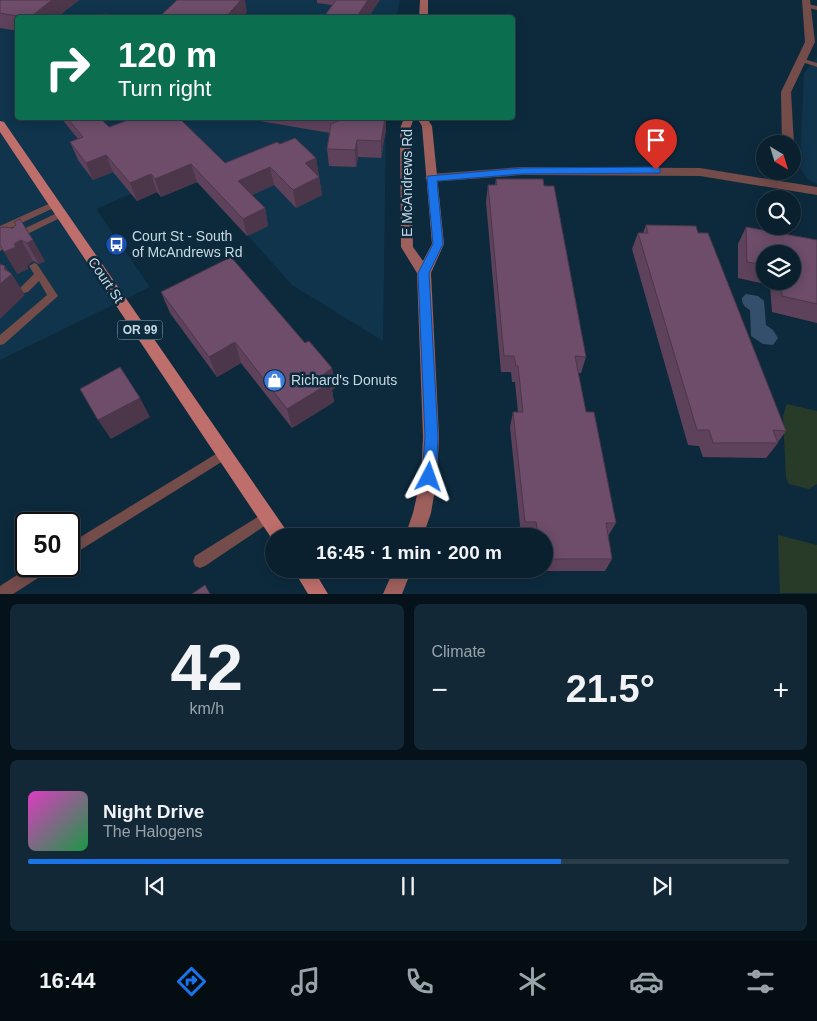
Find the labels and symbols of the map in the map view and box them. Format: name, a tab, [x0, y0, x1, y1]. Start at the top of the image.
pin	[635, 119, 677, 170]
street label: E McAndrews Rd	[399, 129, 415, 237]
north arrow	[756, 135, 801, 180]
place label: Court St - South of McAndrews Rd	[132, 228, 242, 260]
bus stop icon: Court St - South of McAndrews Rd	[104, 232, 128, 256]
street label: Court St	[85, 254, 127, 306]
road number: OR 99	[118, 320, 162, 340]
shop icon: Richard's Donuts	[263, 368, 287, 392]
place label: Richard's Donuts	[291, 372, 397, 388]
position arrow	[402, 450, 454, 502]
speed limit sign: 50	[15, 512, 80, 577]

